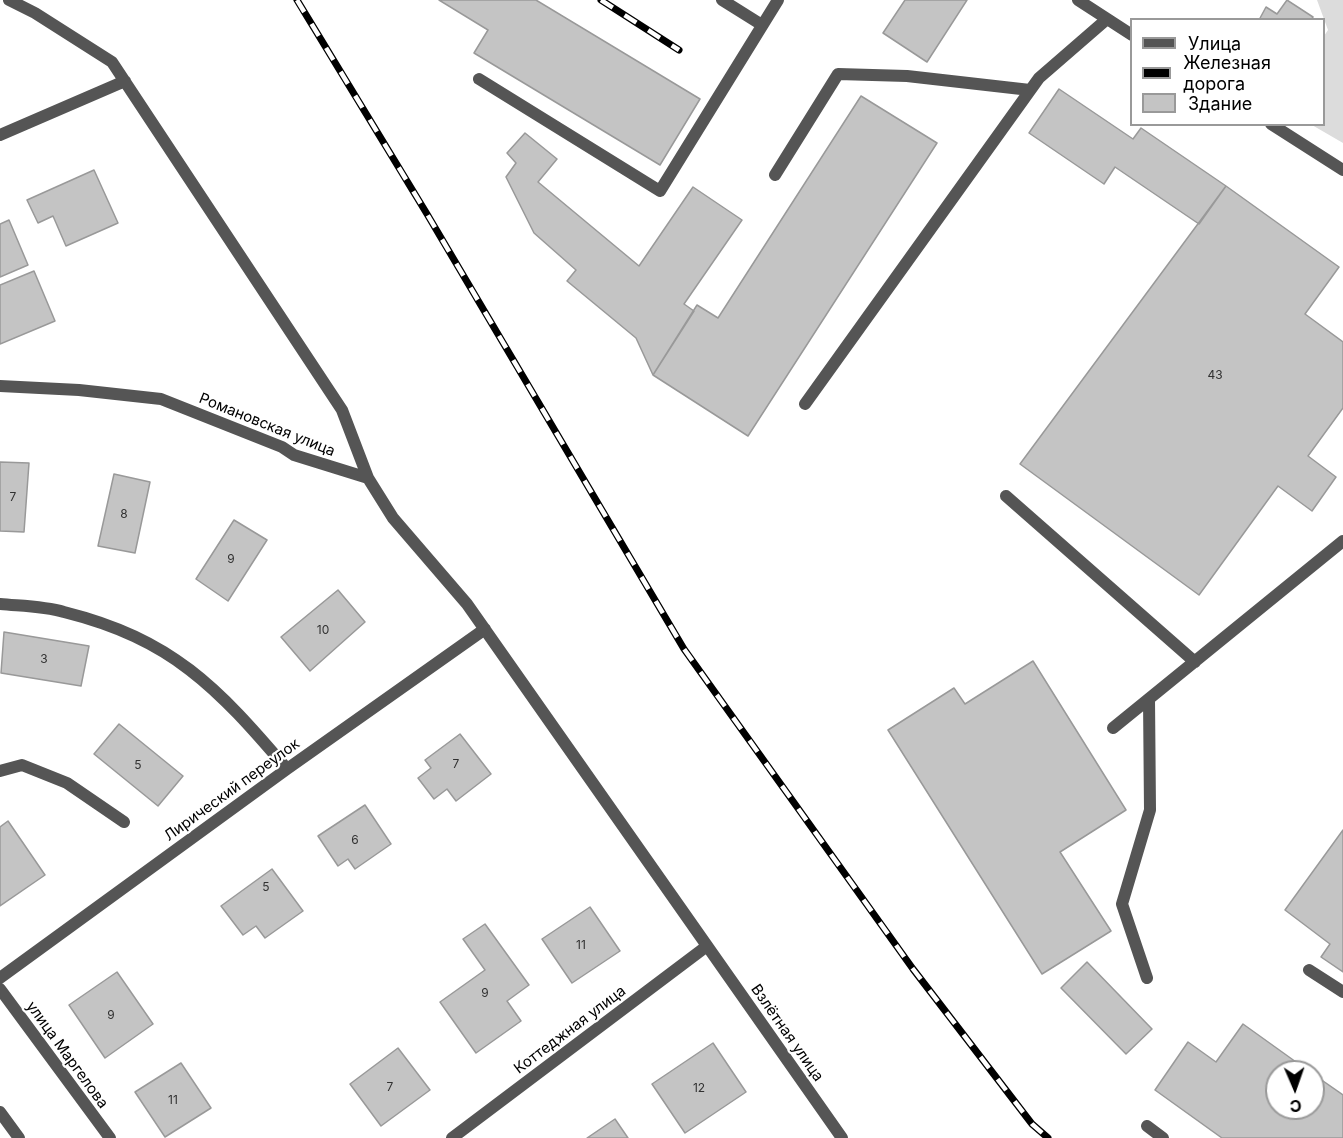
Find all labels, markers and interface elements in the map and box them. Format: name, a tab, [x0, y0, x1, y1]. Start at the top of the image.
legend	[1130, 18, 1325, 126]
text: Улица	[1188, 33, 1241, 54]
text: Железная дорога	[1183, 52, 1271, 94]
text: Здание	[1188, 93, 1252, 114]
house number: 43	[1207, 368, 1223, 382]
street label: Романовская улица	[196, 389, 338, 461]
house number: 7	[10, 490, 16, 504]
house number: 8	[120, 507, 128, 521]
house number: 9	[227, 552, 235, 566]
house number: 10	[317, 623, 329, 637]
house number: 3	[40, 652, 48, 666]
street label: Лирический переулок	[161, 735, 303, 845]
house number: 7	[453, 757, 459, 771]
house number: 5	[134, 758, 142, 772]
house number: 6	[351, 833, 359, 847]
house number: 5	[262, 880, 270, 894]
house number: 11	[576, 938, 586, 952]
street label: Взлётная улица	[747, 981, 827, 1085]
street label: Коттеджная улица	[511, 982, 629, 1078]
house number: 9	[481, 986, 489, 1000]
street label: улица Маргелова	[22, 998, 112, 1112]
house number: 9	[107, 1008, 115, 1022]
north arrow	[1265, 1060, 1325, 1120]
house number: 7	[387, 1080, 393, 1094]
house number: 12	[693, 1081, 705, 1095]
house number: 11	[168, 1093, 178, 1107]
text: С	[1289, 1096, 1302, 1116]

